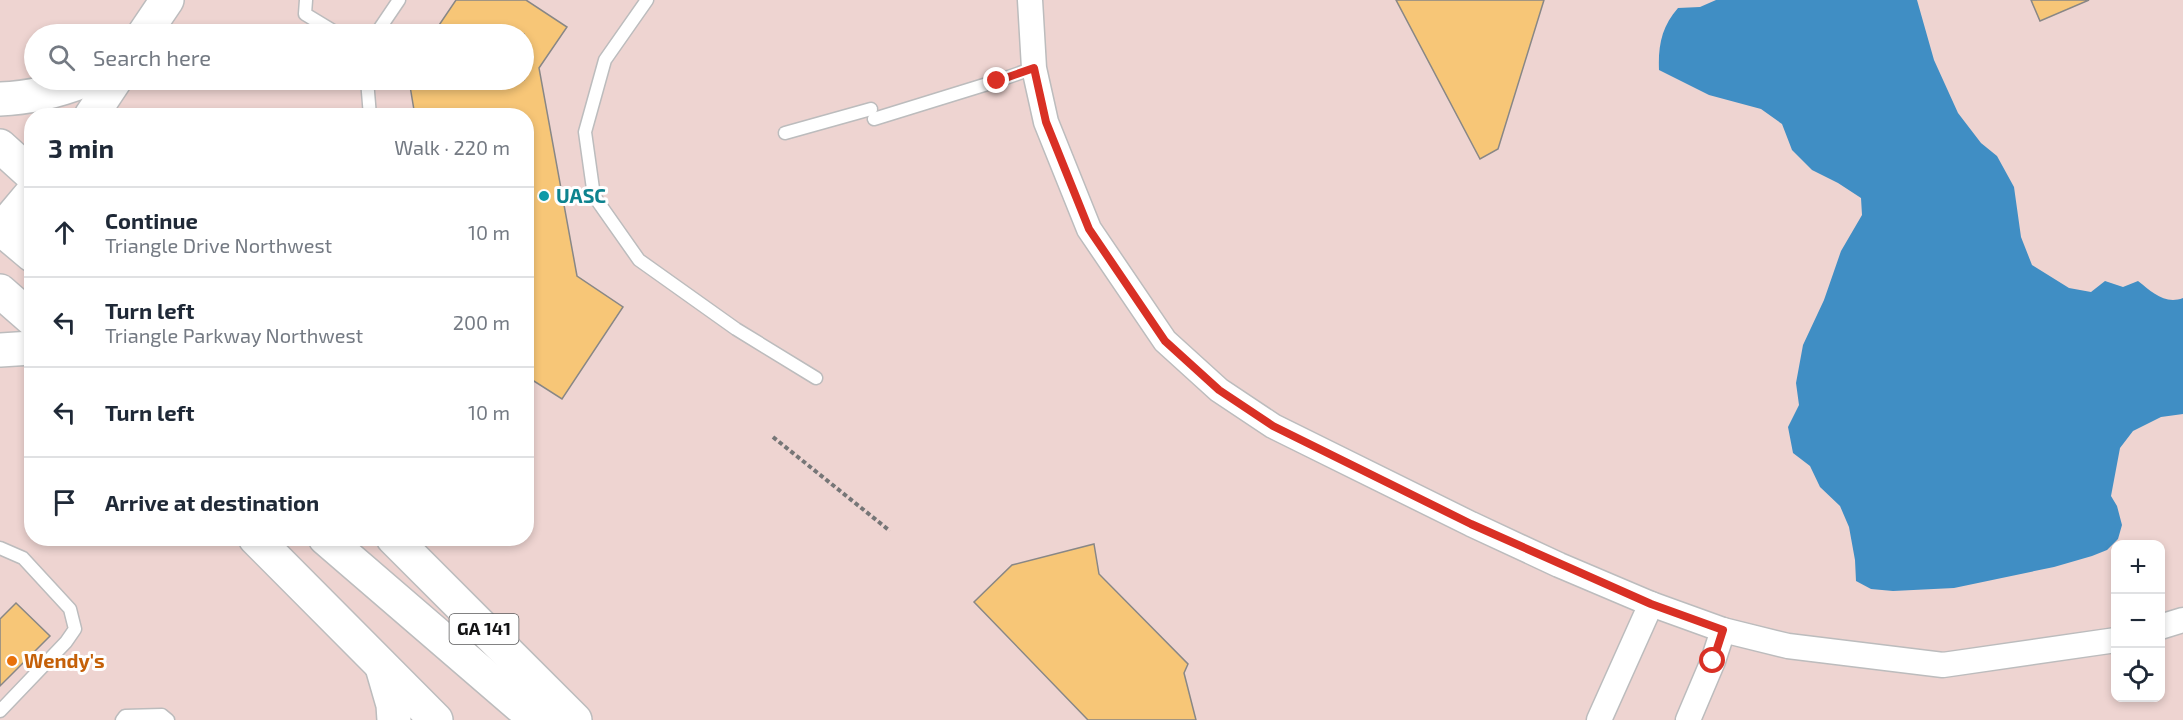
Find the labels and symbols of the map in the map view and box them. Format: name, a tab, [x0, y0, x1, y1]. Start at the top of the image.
route end	[983, 67, 1009, 93]
place label: UASC	[556, 183, 606, 207]
marker: UASC	[537, 189, 551, 203]
road number: GA 141	[450, 614, 518, 644]
route start	[1699, 647, 1725, 673]
place label: Wendy's	[24, 648, 105, 673]
marker: Wendy's	[5, 654, 19, 668]

